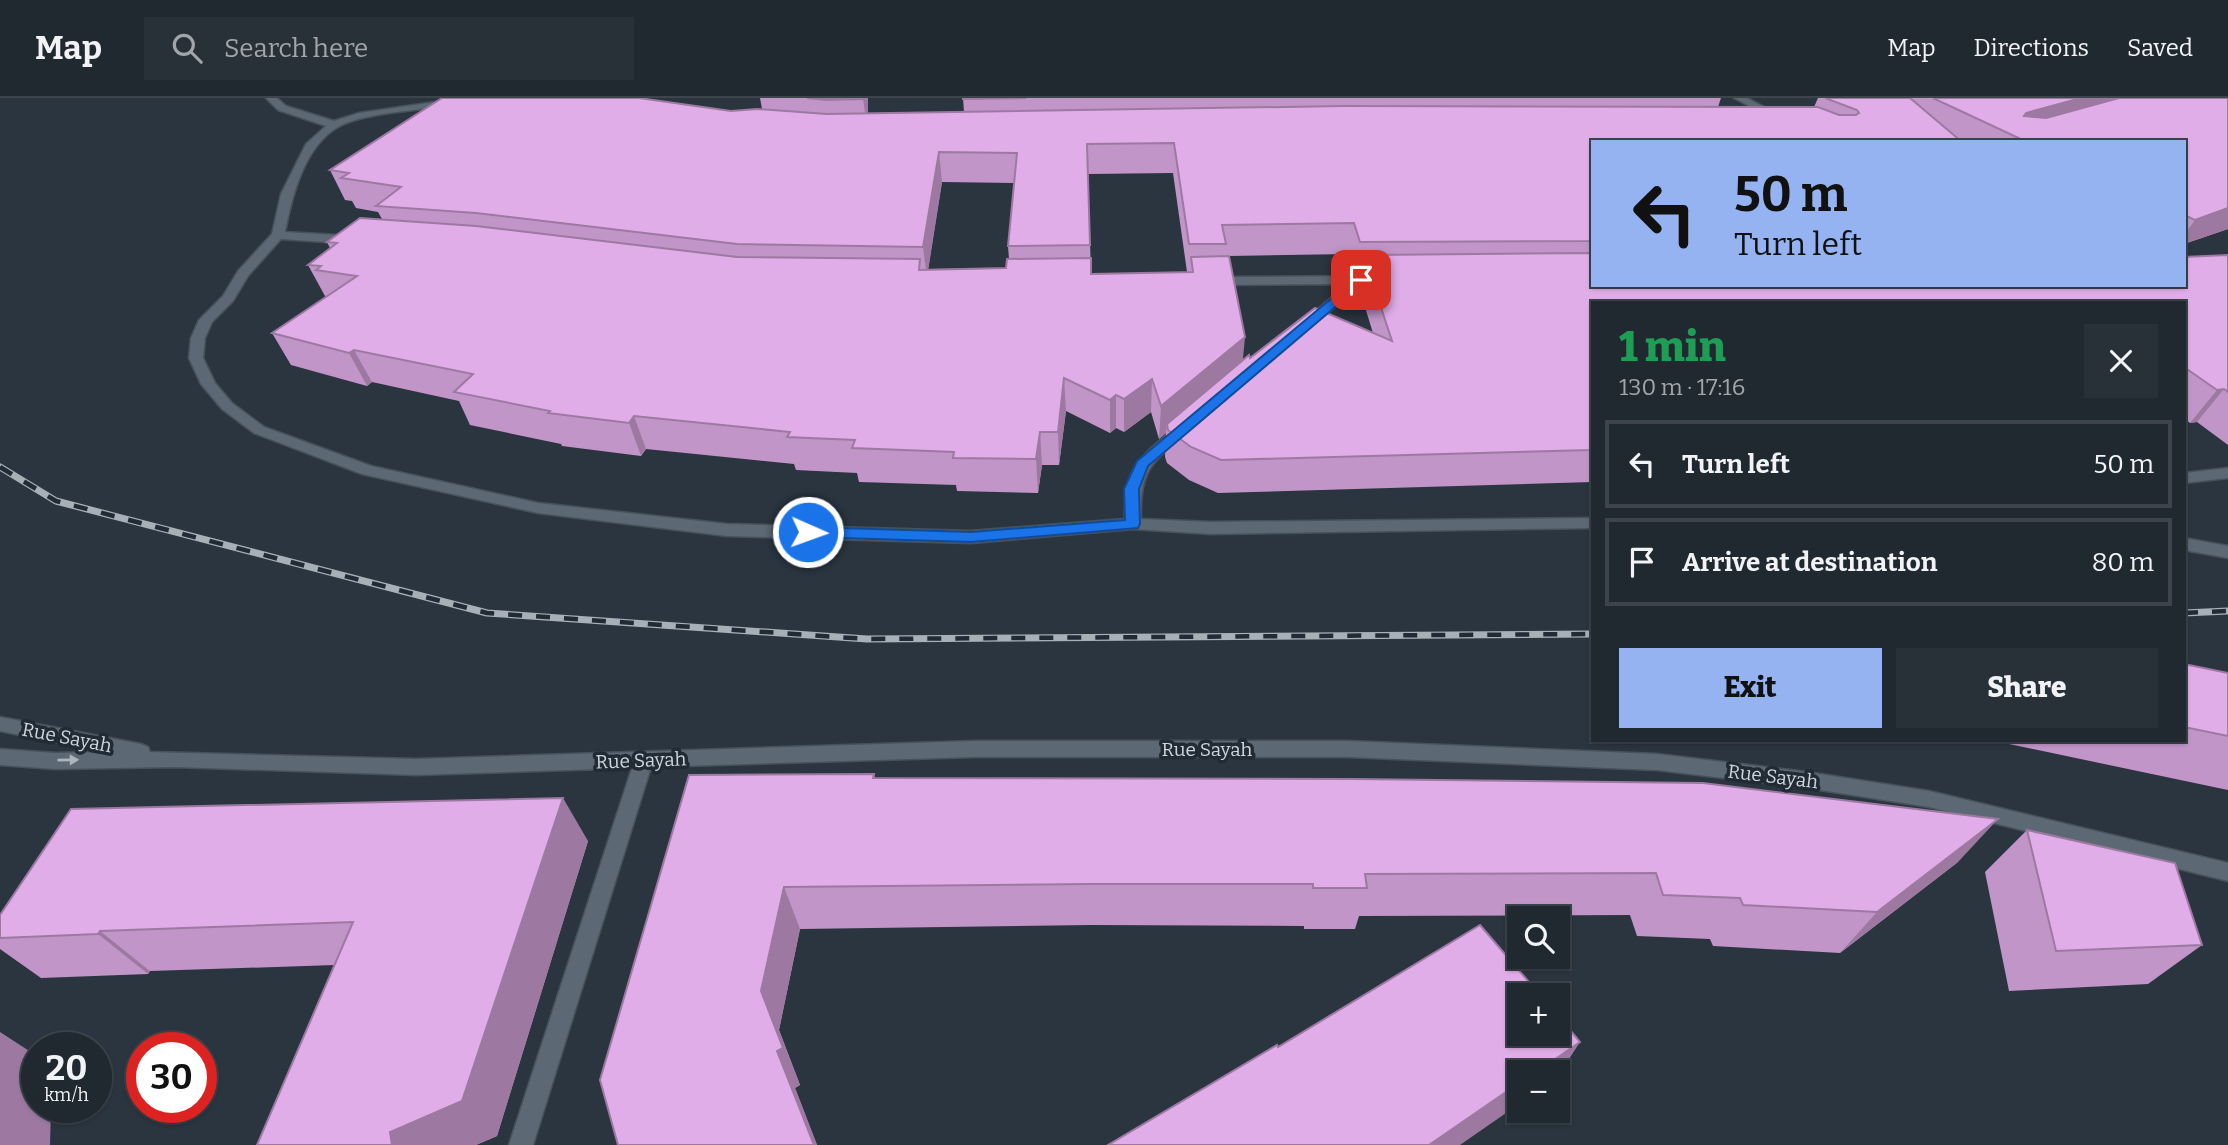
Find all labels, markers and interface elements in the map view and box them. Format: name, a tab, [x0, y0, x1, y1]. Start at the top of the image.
search box	[144, 17, 634, 80]
text: Map	[35, 28, 102, 68]
icon: search	[168, 29, 206, 67]
text: Search here	[224, 33, 368, 64]
text: Map	[1887, 34, 1936, 62]
text: Directions	[1974, 34, 2089, 62]
text: Saved	[2127, 34, 2193, 62]
text: 50 m	[1734, 165, 1847, 224]
icon: left	[1619, 168, 1710, 259]
text: Turn left	[1734, 225, 1862, 263]
pin	[1331, 250, 1391, 310]
icon: arrive	[1342, 261, 1380, 299]
text: 1 min	[1619, 322, 1726, 372]
button: close	[2084, 324, 2158, 398]
text: 130 m · 17:16	[1619, 373, 1745, 401]
icon: left	[1623, 445, 1661, 483]
text: Turn left	[1682, 449, 1790, 480]
text: 50 m	[2093, 449, 2154, 480]
position arrow	[771, 495, 845, 569]
icon: arrive	[1623, 543, 1661, 581]
text: Arrive at destination	[1682, 547, 1937, 578]
text: 80 m	[2092, 547, 2154, 578]
button: Exit	[1619, 648, 1882, 728]
button: Share	[1896, 648, 2158, 728]
street label: Rue Sayah	[20, 718, 114, 757]
street label: Rue Sayah	[1162, 738, 1253, 761]
street label: Rue Sayah	[595, 747, 687, 774]
one-way arrow	[57, 755, 79, 766]
street label: Rue Sayah	[1726, 760, 1820, 793]
map controls	[1507, 906, 1570, 1123]
button: search	[1507, 906, 1570, 969]
button: +	[1507, 983, 1570, 1046]
speed limit sign: 30	[126, 1032, 217, 1123]
text: 20	[46, 1047, 87, 1089]
button: −	[1507, 1060, 1570, 1123]
text: km/h	[44, 1084, 89, 1106]

